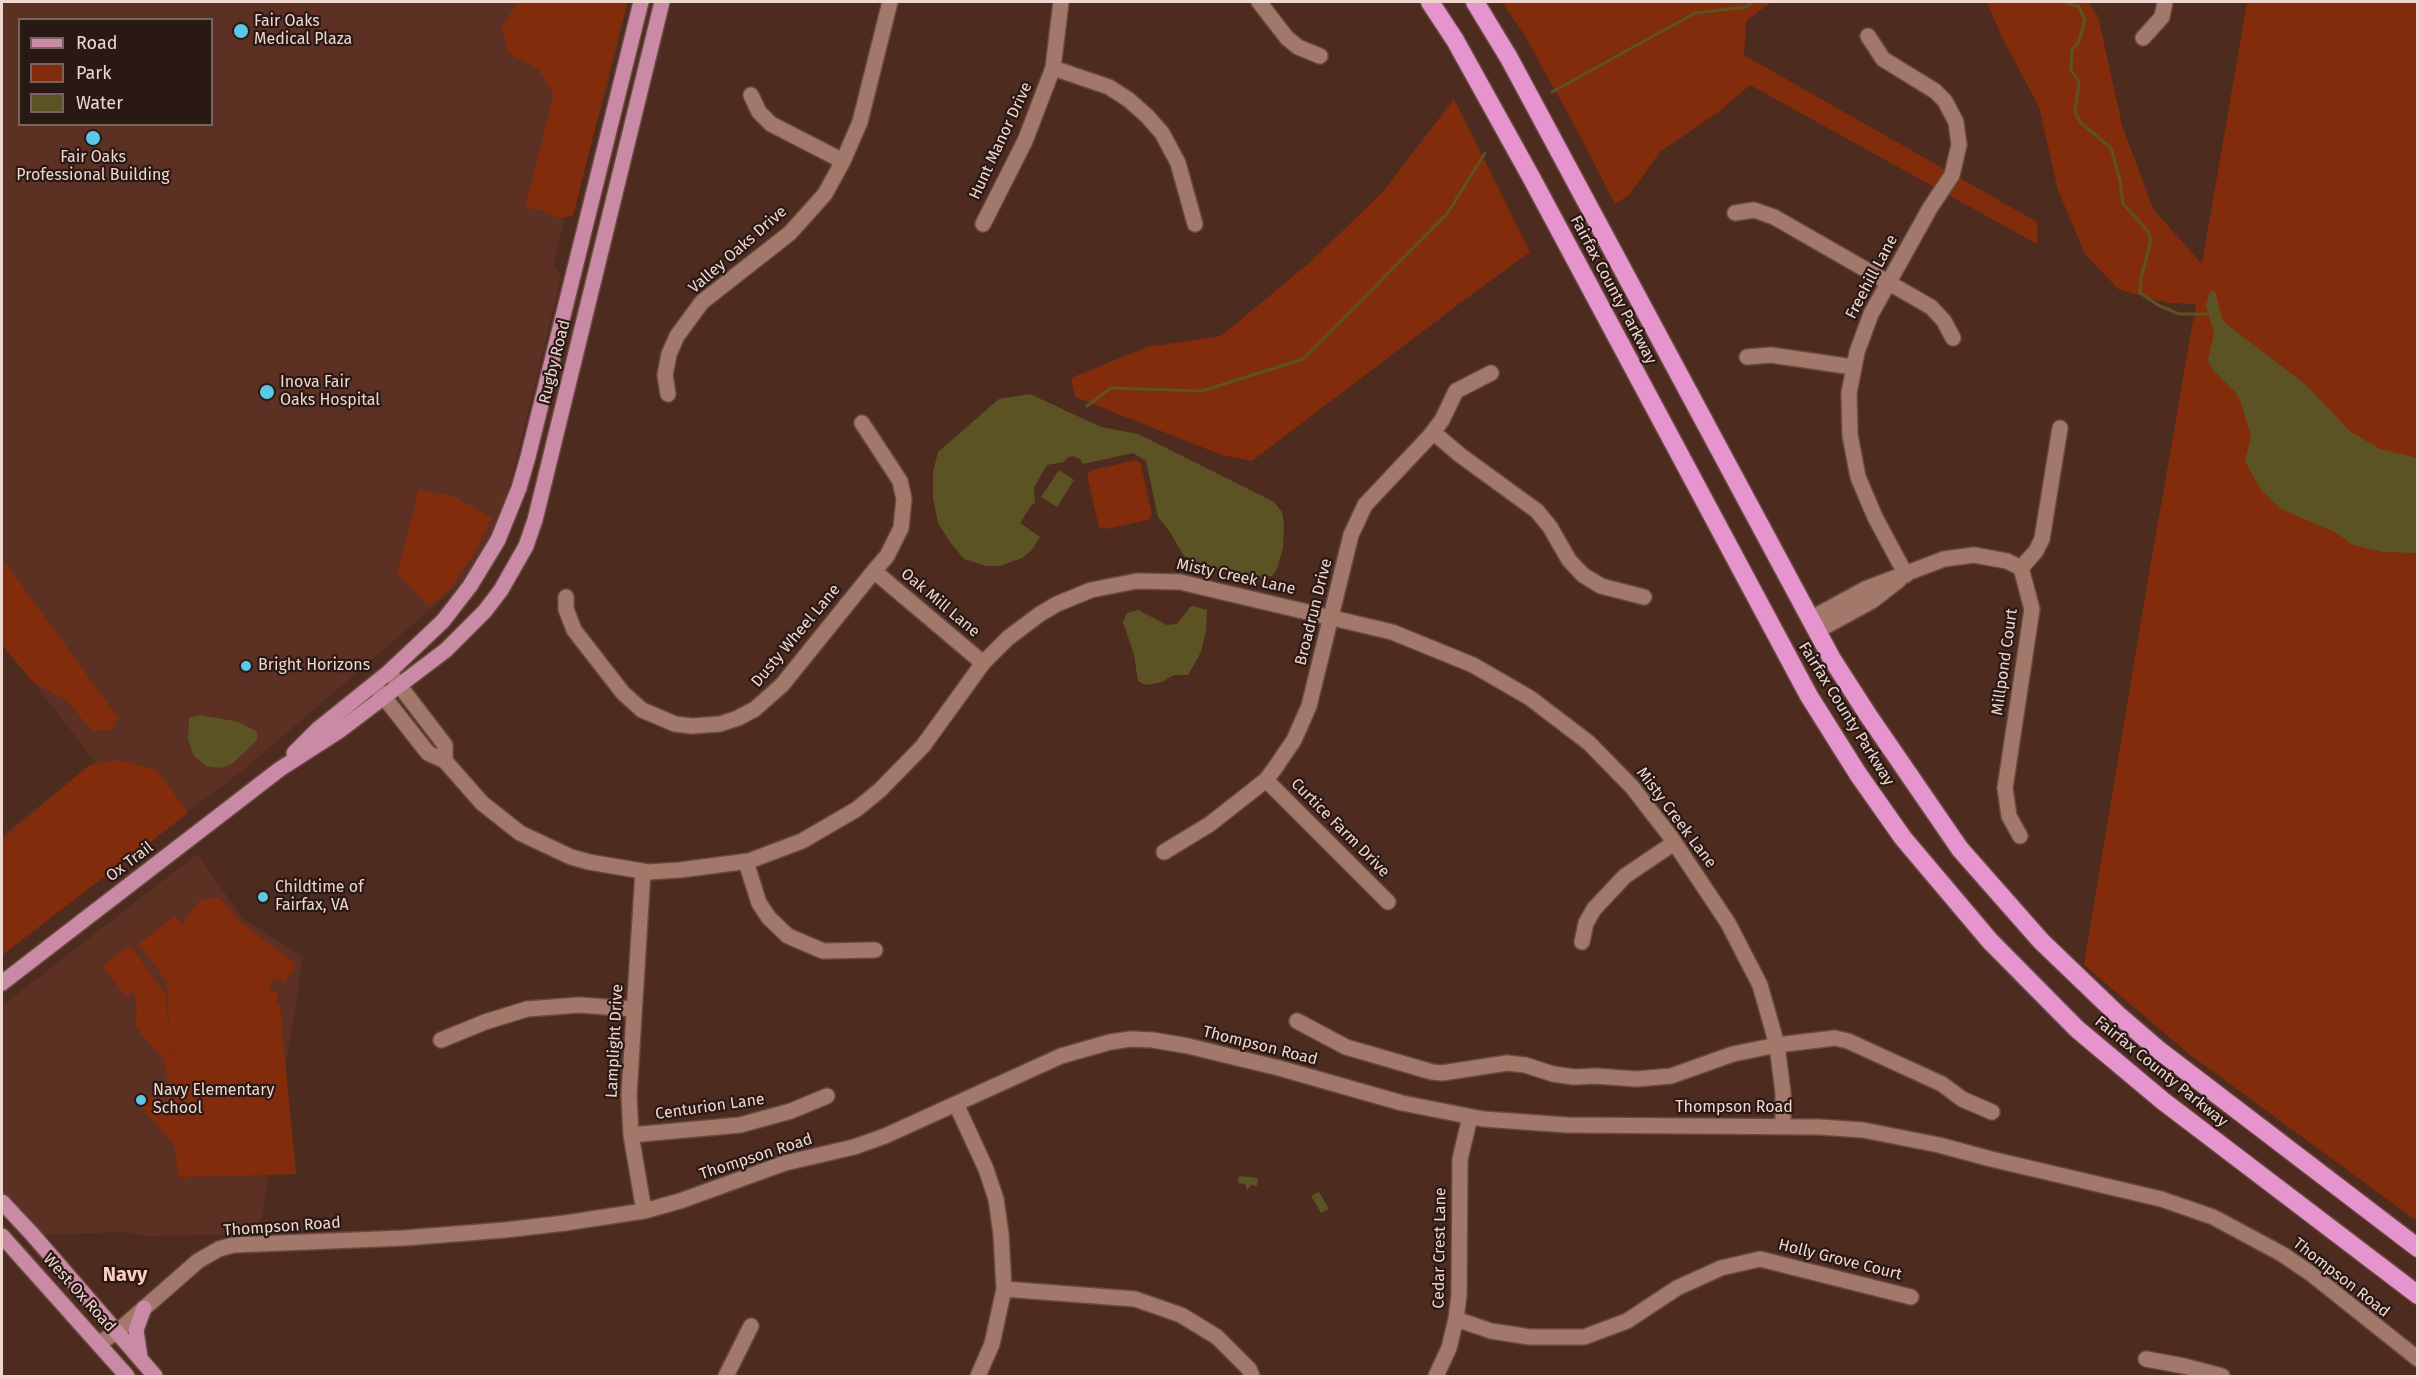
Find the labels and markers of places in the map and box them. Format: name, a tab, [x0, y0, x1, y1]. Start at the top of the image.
place label: Fair Oaks Medical Plaza	[254, 12, 352, 50]
marker: Fair Oaks Medical Plaza	[232, 22, 250, 40]
marker: Fair Oaks Professional Building	[84, 129, 102, 147]
place label: Fair Oaks Professional Building	[16, 148, 170, 186]
place label: Inova Fair Oaks Hospital	[280, 373, 380, 411]
marker: Inova Fair Oaks Hospital	[258, 383, 276, 401]
place label: Bright Horizons	[258, 656, 370, 676]
marker: Bright Horizons	[239, 659, 253, 673]
place label: Childtime of Fairfax, VA	[275, 878, 364, 916]
marker: Childtime of Fairfax, VA	[256, 890, 270, 904]
place label: Navy Elementary School	[153, 1081, 274, 1119]
marker: Navy Elementary School	[134, 1093, 148, 1107]

